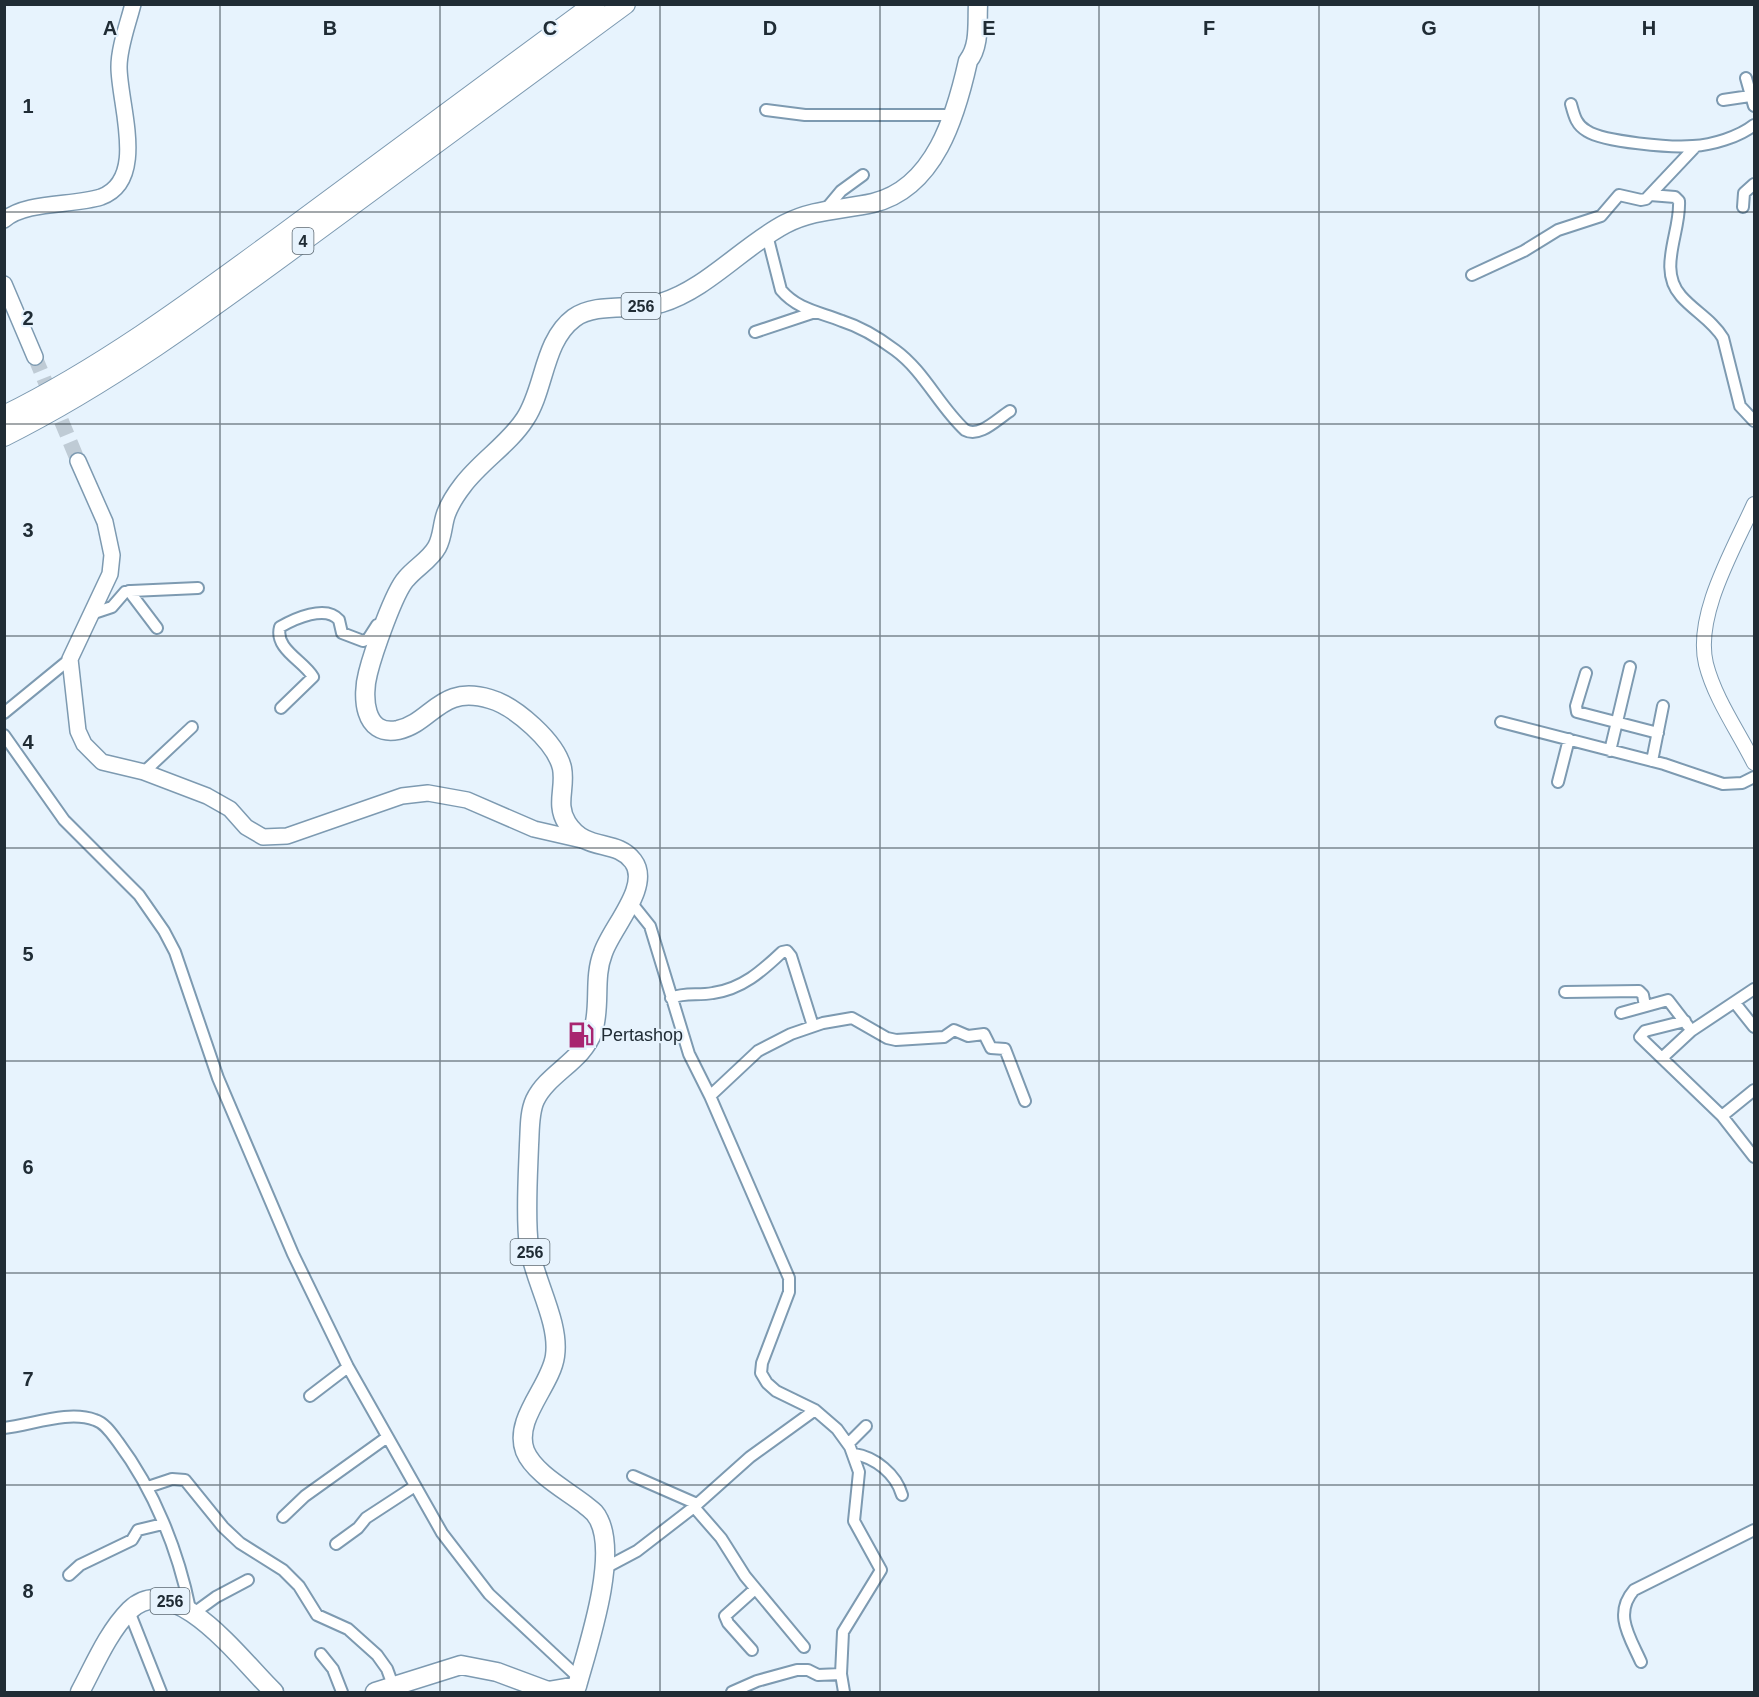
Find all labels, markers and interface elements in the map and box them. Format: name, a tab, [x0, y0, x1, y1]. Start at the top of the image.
text: A	[103, 17, 117, 39]
text: B	[323, 17, 337, 39]
text: C	[543, 17, 557, 39]
text: D	[763, 17, 777, 39]
text: E	[982, 17, 996, 39]
text: F	[1203, 17, 1215, 39]
text: G	[1421, 17, 1437, 39]
text: H	[1642, 17, 1656, 39]
text: 1	[22, 95, 34, 117]
road number: 4	[292, 228, 314, 254]
road number: 256	[622, 293, 660, 319]
text: 2	[22, 307, 34, 329]
text: 3	[22, 519, 34, 541]
text: 4	[22, 731, 34, 753]
text: 5	[22, 943, 34, 965]
fuel station icon: Pertashop	[566, 1020, 596, 1050]
place label: Pertashop	[601, 1025, 683, 1045]
text: 6	[22, 1156, 34, 1178]
road number: 256	[510, 1239, 550, 1265]
text: 7	[22, 1368, 34, 1390]
text: 8	[22, 1580, 34, 1602]
road number: 256	[150, 1588, 190, 1614]

